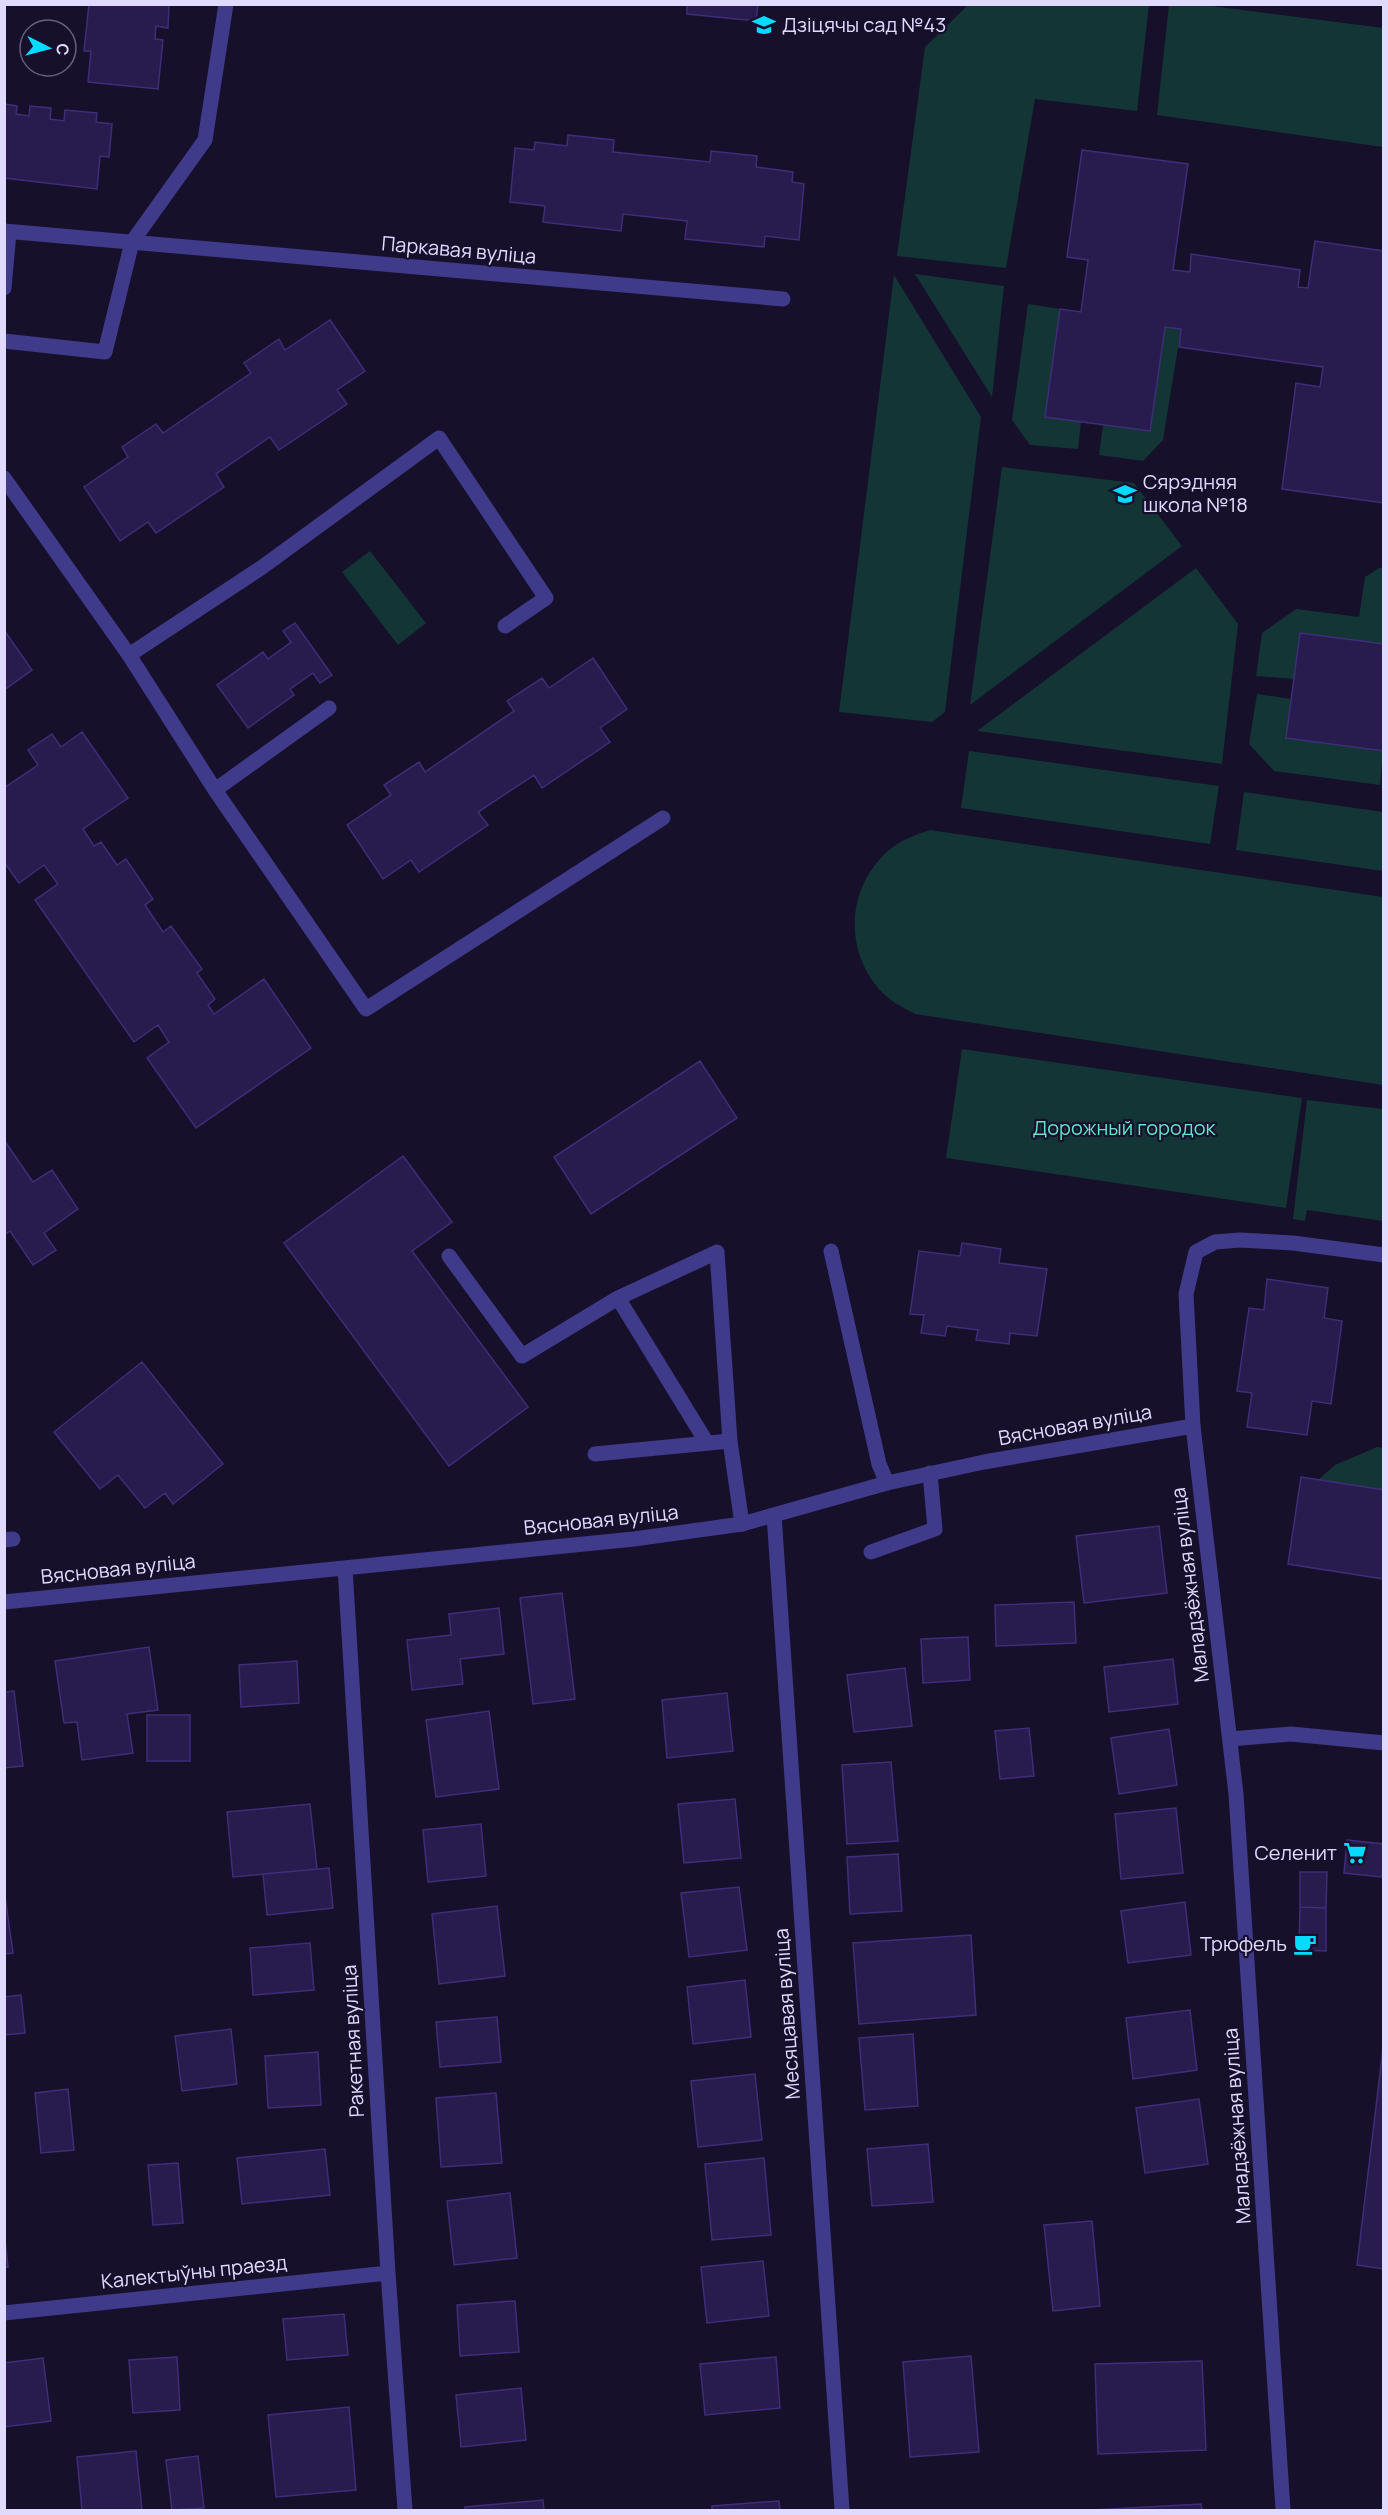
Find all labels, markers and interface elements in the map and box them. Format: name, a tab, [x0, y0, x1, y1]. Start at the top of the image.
place label: Дзіцячы сад №43	[782, 11, 946, 38]
school or university icon: Дзіцячы сад №43	[751, 12, 777, 38]
north arrow	[18, 18, 78, 78]
text: С	[51, 43, 74, 57]
street label: Паркавая вуліца	[381, 229, 538, 270]
place label: Сярэдняя школа №18	[1143, 468, 1248, 518]
school or university icon: Сярэдняя школа №18	[1112, 481, 1138, 507]
park label: Дорожный городок	[1033, 1114, 1217, 1141]
street label: Вясновая вуліца	[996, 1398, 1154, 1451]
street label: Маладзёжная вуліца	[1164, 1486, 1215, 1684]
street label: Вясновая вуліца	[522, 1498, 680, 1541]
street label: Вясновая вуліца	[39, 1547, 197, 1590]
place label: Селенит	[1254, 1839, 1337, 1866]
supermarket icon: Селенит	[1342, 1840, 1368, 1866]
street label: Месяцавая вуліца	[767, 1928, 806, 2100]
place label: Трюфель	[1200, 1930, 1287, 1957]
cafe icon: Трюфель	[1292, 1931, 1318, 1957]
street label: Ракетная вуліца	[335, 1964, 370, 2118]
street label: Маладзёжная вуліца	[1216, 2027, 1257, 2225]
street label: Калектыўны праезд	[99, 2248, 288, 2295]

